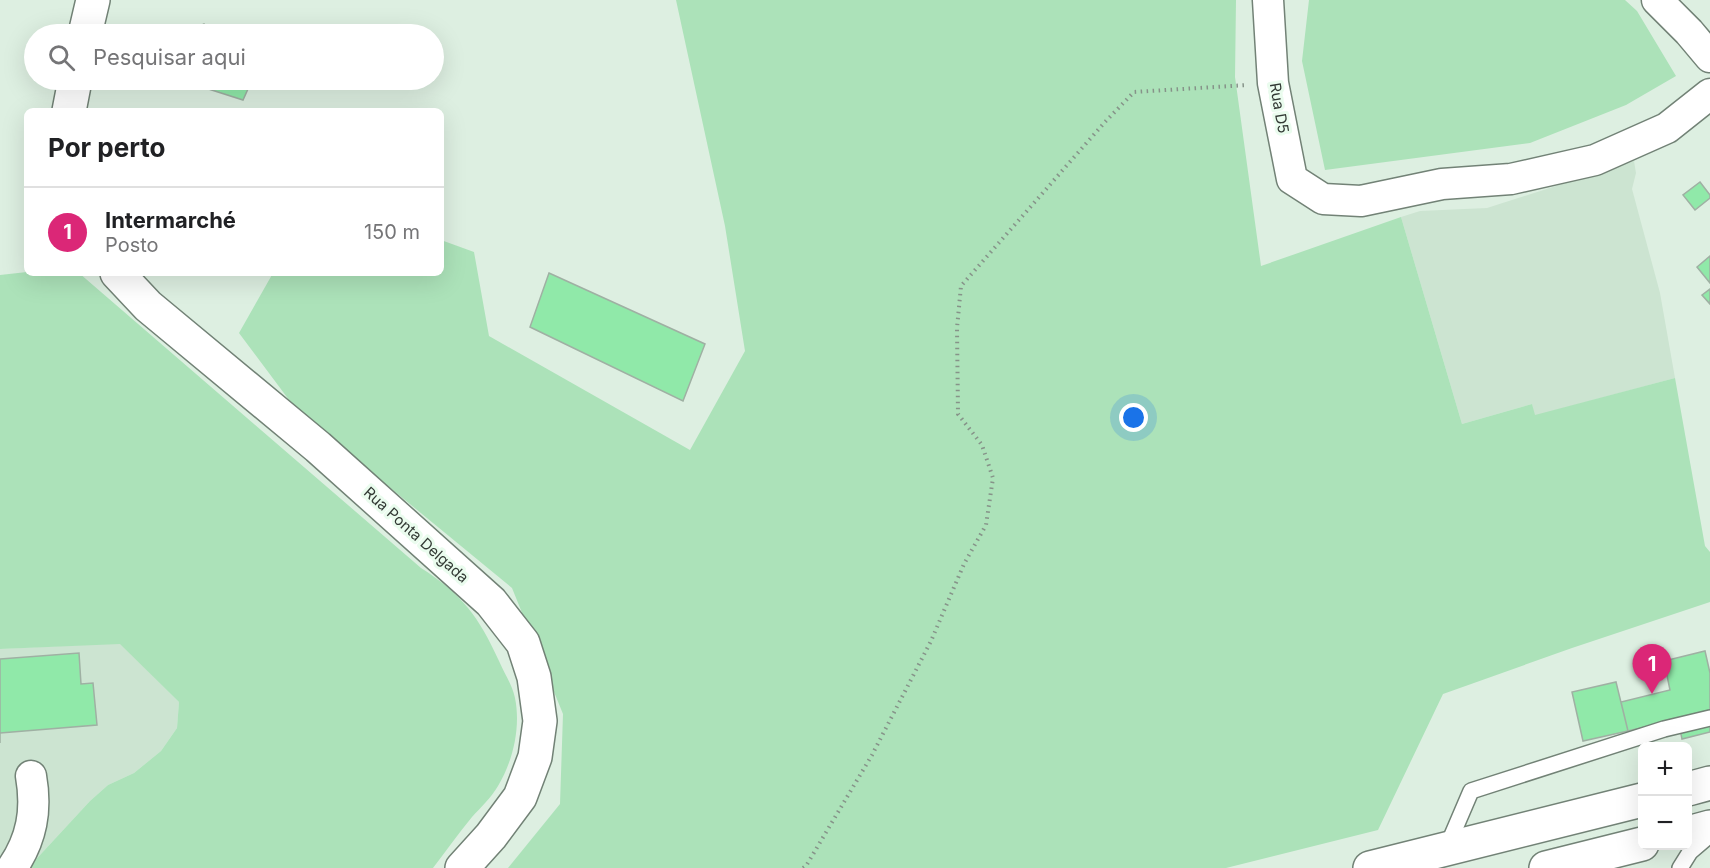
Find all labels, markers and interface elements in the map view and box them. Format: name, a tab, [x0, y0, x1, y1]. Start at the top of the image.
search box	[24, 24, 444, 90]
icon: search	[45, 41, 78, 74]
text: Pesquisar aqui	[93, 44, 246, 70]
street label: Rua D5	[1266, 81, 1293, 135]
text: Por perto	[48, 132, 166, 163]
text: Intermarché	[105, 207, 236, 233]
text: 1	[63, 220, 72, 244]
text: 150 m	[364, 220, 420, 244]
text: Posto	[105, 233, 159, 257]
your location	[1119, 403, 1148, 432]
street label: Rua Ponta Delgada	[360, 483, 473, 587]
pin: 1	[1632, 644, 1672, 694]
map controls	[1638, 742, 1692, 850]
button: +	[1638, 742, 1692, 796]
button: −	[1638, 796, 1692, 850]

